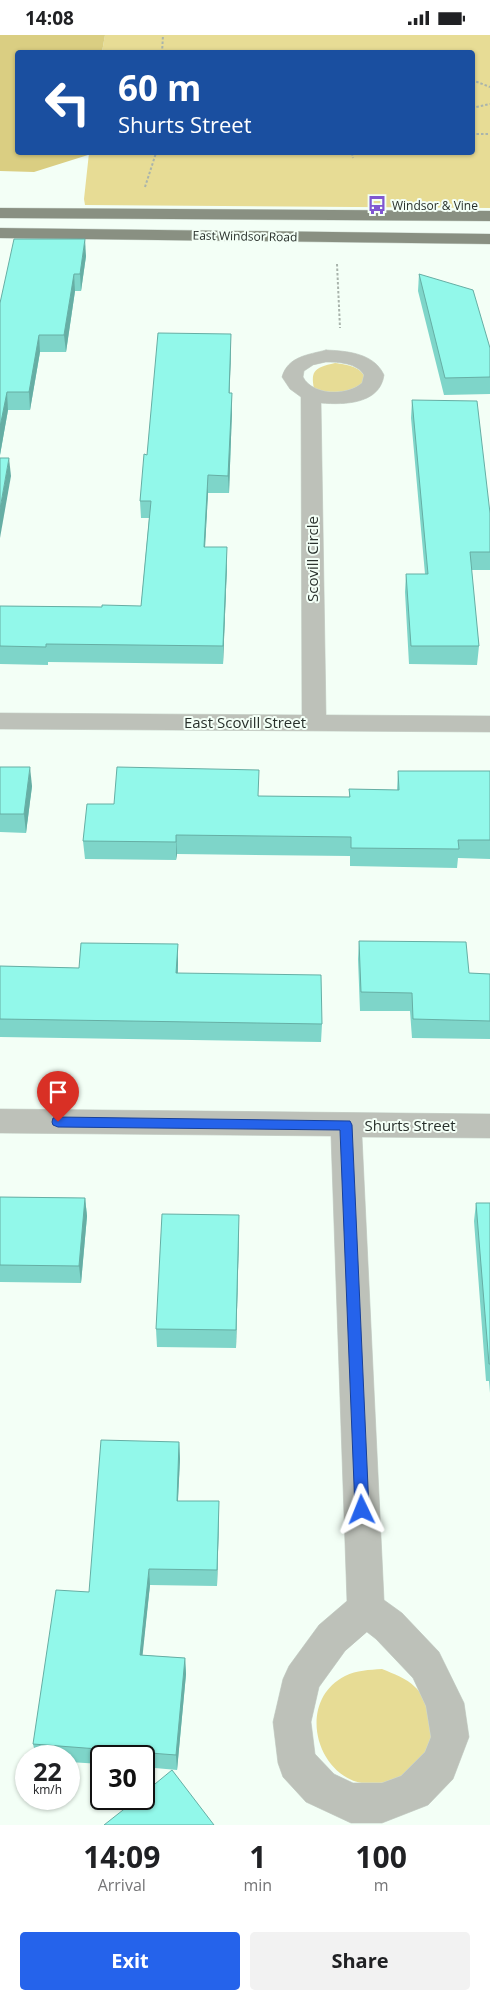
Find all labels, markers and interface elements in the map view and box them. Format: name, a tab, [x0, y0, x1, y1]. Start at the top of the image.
text: 14:08	[25, 5, 74, 31]
text: 60 m	[118, 64, 201, 111]
icon: left	[35, 70, 100, 135]
text: Shurts Street	[118, 109, 252, 139]
bus stop icon: Windsor & Vine	[366, 194, 388, 216]
place label: Windsor & Vine	[392, 197, 478, 214]
street label: East Windsor Road	[192, 227, 298, 245]
street label: Scovill Circle	[302, 516, 322, 602]
street label: East Scovill Street	[184, 712, 306, 732]
pin	[37, 1071, 79, 1122]
icon: arrive	[44, 1078, 72, 1106]
street label: Shurts Street	[364, 1115, 456, 1135]
position arrow	[335, 1483, 387, 1535]
speed limit sign: 30	[90, 1745, 155, 1810]
text: 22	[33, 1754, 62, 1788]
text: km/h	[33, 1781, 62, 1798]
text: 14:09	[83, 1836, 160, 1877]
text: 1	[249, 1836, 266, 1877]
text: 100	[355, 1836, 407, 1877]
text: Arrival	[98, 1874, 146, 1896]
text: min	[244, 1874, 272, 1896]
text: m	[374, 1874, 389, 1896]
button: Exit	[20, 1932, 240, 1990]
button: Share	[250, 1932, 470, 1990]

